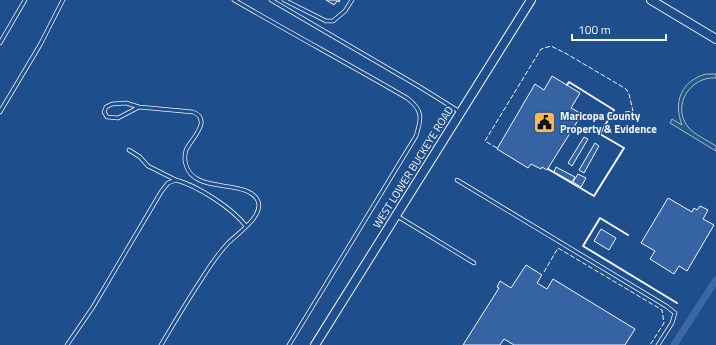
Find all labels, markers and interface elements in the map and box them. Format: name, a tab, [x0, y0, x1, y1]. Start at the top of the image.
scale bar	[572, 16, 666, 42]
text: 100 m	[578, 20, 611, 39]
street label: WEST LOWER BUCKEYE ROAD	[369, 103, 457, 231]
place label: Maricopa County Property & Evidence	[560, 108, 657, 137]
public building icon: Maricopa County Property & Evidence	[532, 109, 558, 135]

